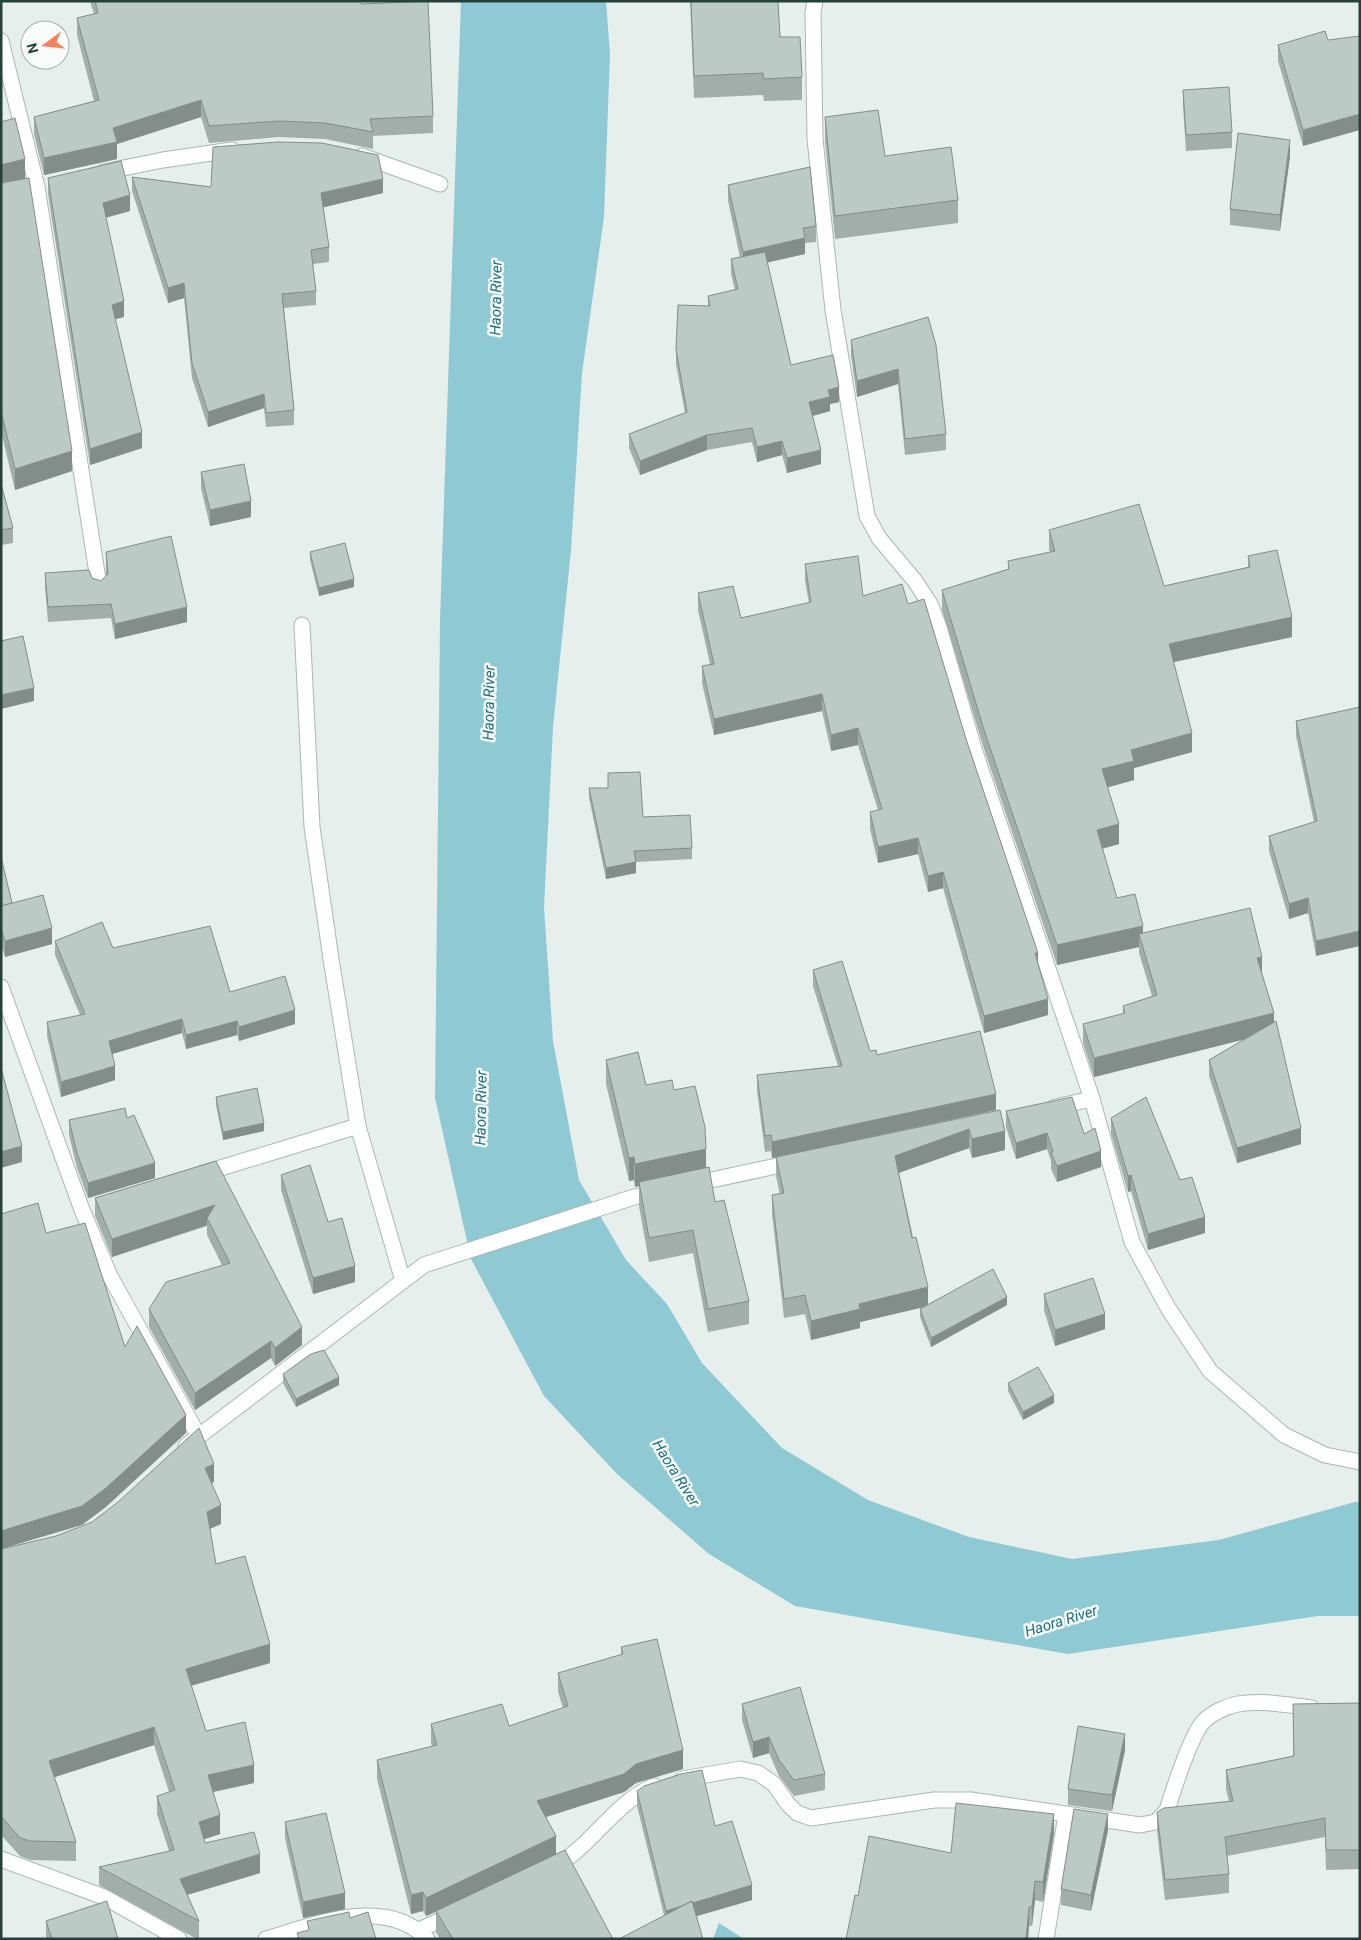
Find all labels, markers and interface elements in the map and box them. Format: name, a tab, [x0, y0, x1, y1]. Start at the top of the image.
north arrow	[20, 20, 70, 70]
text: N	[23, 42, 41, 55]
water label: Haora River	[486, 259, 506, 336]
water label: Haora River	[479, 664, 499, 741]
water label: Haora River	[471, 1069, 491, 1146]
water label: Haora River	[649, 1436, 704, 1510]
water label: Haora River	[1023, 1601, 1100, 1641]

